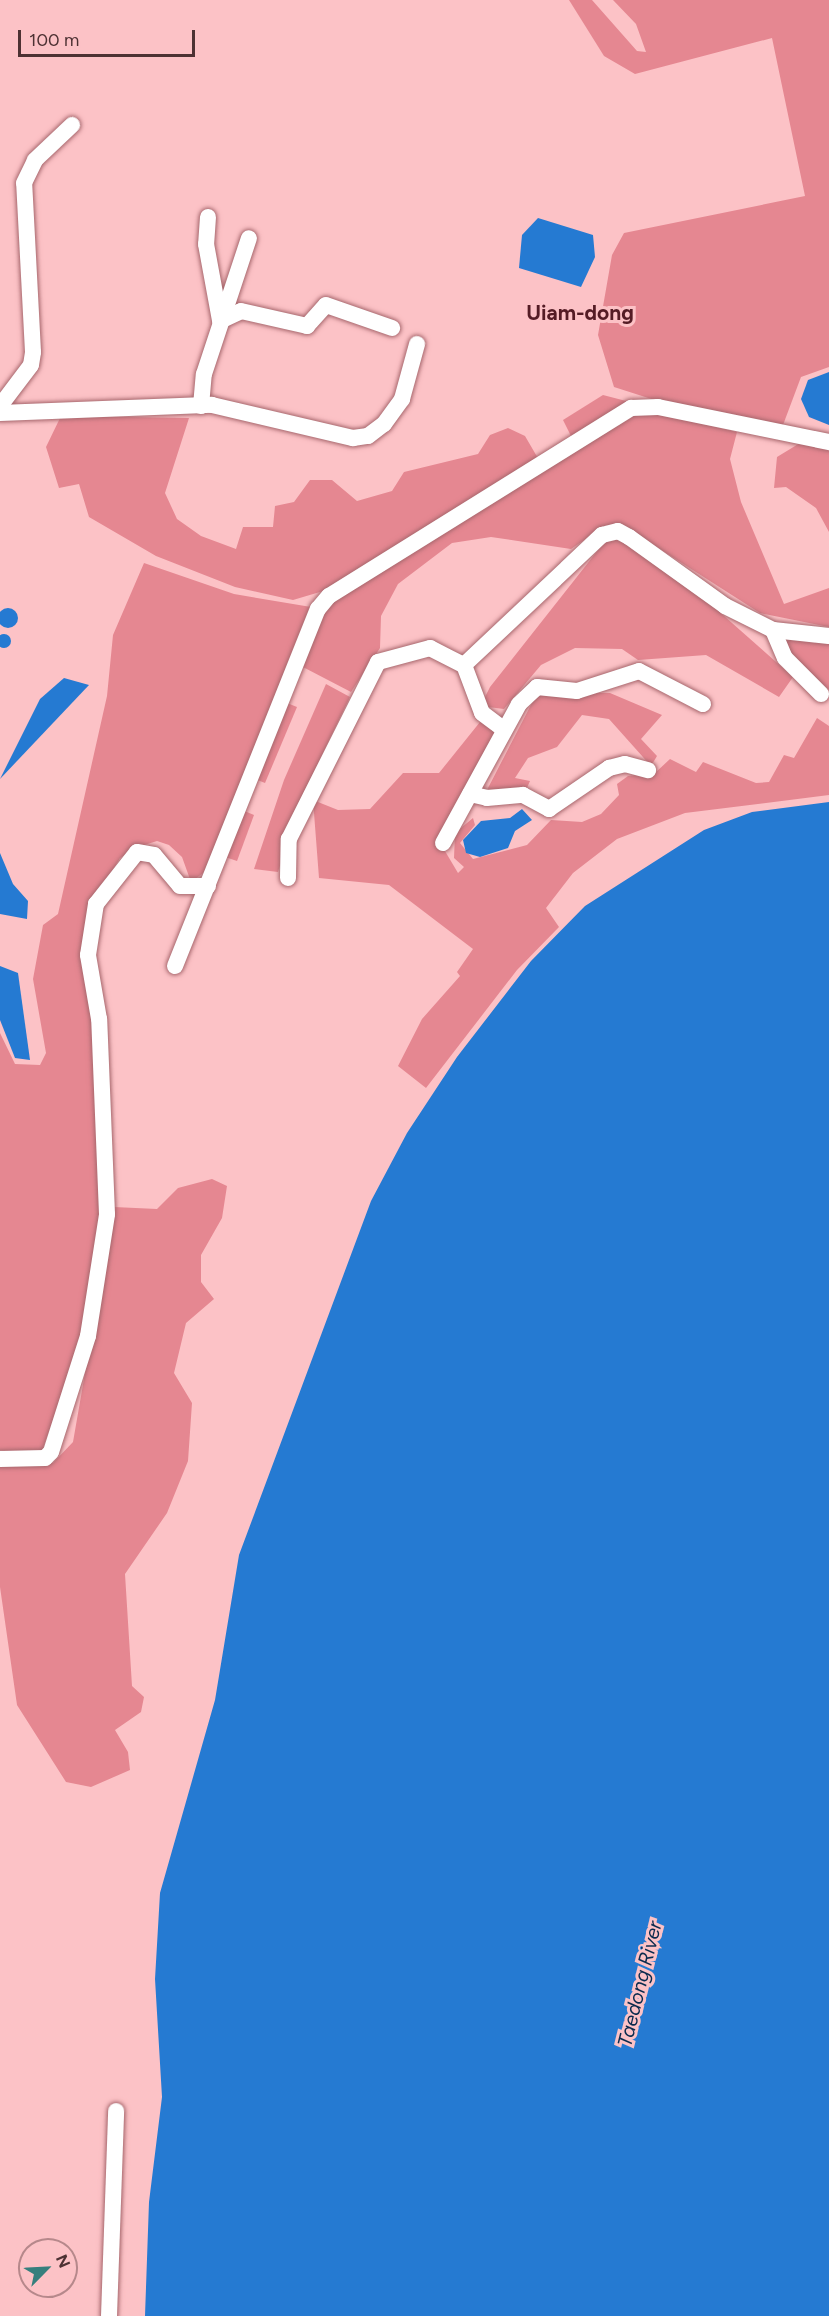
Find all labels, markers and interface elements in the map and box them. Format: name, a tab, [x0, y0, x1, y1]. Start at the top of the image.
scale bar	[21, 18, 198, 56]
text: 100 m	[29, 29, 79, 51]
district label: Uiam-dong	[526, 300, 634, 326]
water label: Taedong River	[613, 1919, 667, 2049]
north arrow	[18, 2238, 78, 2298]
text: N	[52, 2252, 74, 2271]

